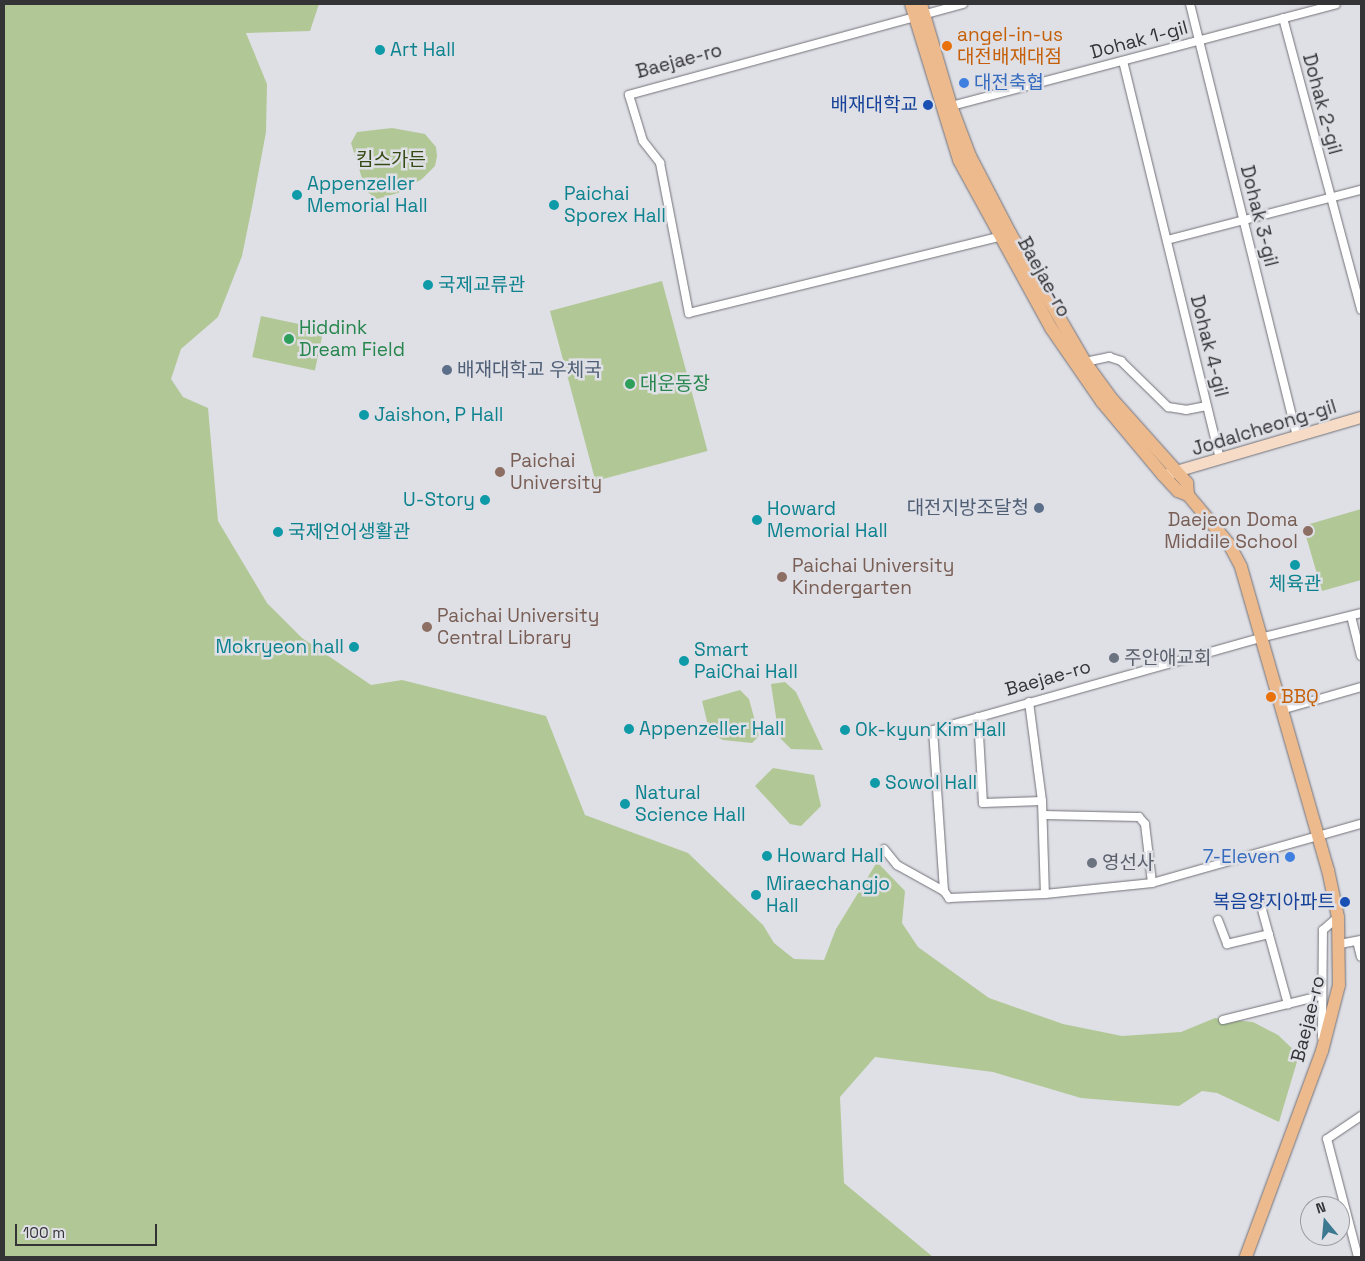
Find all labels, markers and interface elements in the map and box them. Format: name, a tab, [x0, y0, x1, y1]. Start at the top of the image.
street label: Dohak 1-gil	[1088, 16, 1190, 64]
place label: angel-in-us 대전배재대점	[957, 24, 1063, 68]
place label: Art Hall	[390, 39, 455, 61]
street label: Baejae-ro	[633, 39, 725, 83]
marker: angel-in-us 대전배재대점	[941, 40, 953, 52]
marker: Art Hall	[374, 44, 386, 56]
street label: Dohak 2-gil	[1298, 51, 1346, 157]
place label: 대전축협	[974, 72, 1044, 94]
marker: 대전축협	[958, 77, 970, 89]
place label: 배재대학교	[831, 94, 918, 116]
marker: 배재대학교	[922, 99, 934, 111]
park label: 킴스가든	[356, 149, 426, 171]
street label: Dohak 3-gil	[1235, 163, 1283, 269]
place label: Appenzeller Memorial Hall	[307, 173, 428, 217]
place label: Paichai Sporex Hall	[564, 183, 666, 227]
marker: Appenzeller Memorial Hall	[291, 189, 303, 201]
marker: Paichai Sporex Hall	[548, 199, 560, 211]
street label: Baejae-ro	[1013, 233, 1075, 321]
place label: 국제교류관	[438, 274, 525, 296]
marker: 국제교류관	[422, 279, 434, 291]
street label: Dohak 4-gil	[1185, 293, 1233, 399]
place label: Hiddink Dream Field	[299, 317, 405, 361]
marker: Hiddink Dream Field	[283, 333, 295, 345]
place label: 배재대학교 우체국	[457, 359, 602, 381]
marker: 배재대학교 우체국	[441, 364, 453, 376]
place label: 대운동장	[640, 373, 710, 395]
marker: 대운동장	[624, 378, 636, 390]
street label: Jodalcheong-gil	[1189, 395, 1339, 461]
place label: Jaishon, P Hall	[374, 404, 504, 426]
marker: Jaishon, P Hall	[358, 409, 370, 421]
place label: Paichai University	[510, 450, 602, 494]
marker: Paichai University	[494, 466, 506, 478]
place label: U-Story	[403, 489, 475, 511]
marker: U-Story	[479, 494, 491, 506]
place label: 대전지방조달청	[907, 497, 1029, 519]
place label: Howard Memorial Hall	[767, 498, 888, 542]
marker: 대전지방조달청	[1033, 502, 1045, 514]
place label: Daejeon Doma Middile School	[1164, 509, 1298, 553]
marker: Howard Memorial Hall	[751, 514, 763, 526]
place label: 국제언어생활관	[288, 521, 410, 543]
marker: Daejeon Doma Middile School	[1302, 525, 1314, 537]
marker: 국제언어생활관	[272, 526, 284, 538]
place label: Paichai University Kindergarten	[792, 555, 954, 599]
marker: 체육관	[1289, 559, 1301, 571]
marker: Paichai University Kindergarten	[776, 571, 788, 583]
place label: 체육관	[1269, 573, 1321, 595]
place label: Paichai University Central Library	[437, 605, 599, 649]
marker: Paichai University Central Library	[421, 621, 433, 633]
place label: Mokryeon hall	[215, 636, 344, 658]
place label: Smart PaiChai Hall	[694, 639, 798, 683]
marker: Mokryeon hall	[348, 641, 360, 653]
place label: 주안애교회	[1124, 647, 1211, 669]
marker: 주안애교회	[1108, 652, 1120, 664]
marker: Smart PaiChai Hall	[678, 655, 690, 667]
street label: Baejae-ro	[1002, 655, 1094, 701]
place label: BBQ	[1281, 686, 1319, 708]
marker: BBQ	[1265, 691, 1277, 703]
place label: Appenzeller Hall	[639, 718, 784, 740]
place label: Ok-kyun Kim Hall	[855, 719, 1006, 741]
marker: Appenzeller Hall	[623, 723, 635, 735]
marker: Ok-kyun Kim Hall	[839, 724, 851, 736]
place label: Sowol Hall	[885, 772, 977, 794]
marker: Sowol Hall	[869, 777, 881, 789]
place label: Natural Science Hall	[635, 782, 746, 826]
marker: Natural Science Hall	[619, 798, 631, 810]
place label: Howard Hall	[777, 845, 884, 867]
place label: 7-Eleven	[1203, 846, 1280, 868]
marker: Howard Hall	[761, 850, 773, 862]
marker: 7-Eleven	[1284, 851, 1296, 863]
place label: 영선사	[1102, 852, 1154, 874]
marker: 영선사	[1086, 857, 1098, 869]
place label: Miraechangjo Hall	[766, 873, 890, 917]
marker: Miraechangjo Hall	[750, 889, 762, 901]
place label: 복음양지아파트	[1213, 891, 1335, 913]
marker: 복음양지아파트	[1339, 896, 1351, 908]
street label: Baejae-ro	[1286, 973, 1330, 1065]
north arrow	[1300, 1196, 1350, 1246]
text: N	[1314, 1198, 1328, 1218]
scale bar	[18, 1214, 160, 1246]
text: 100 m	[23, 1223, 65, 1242]

